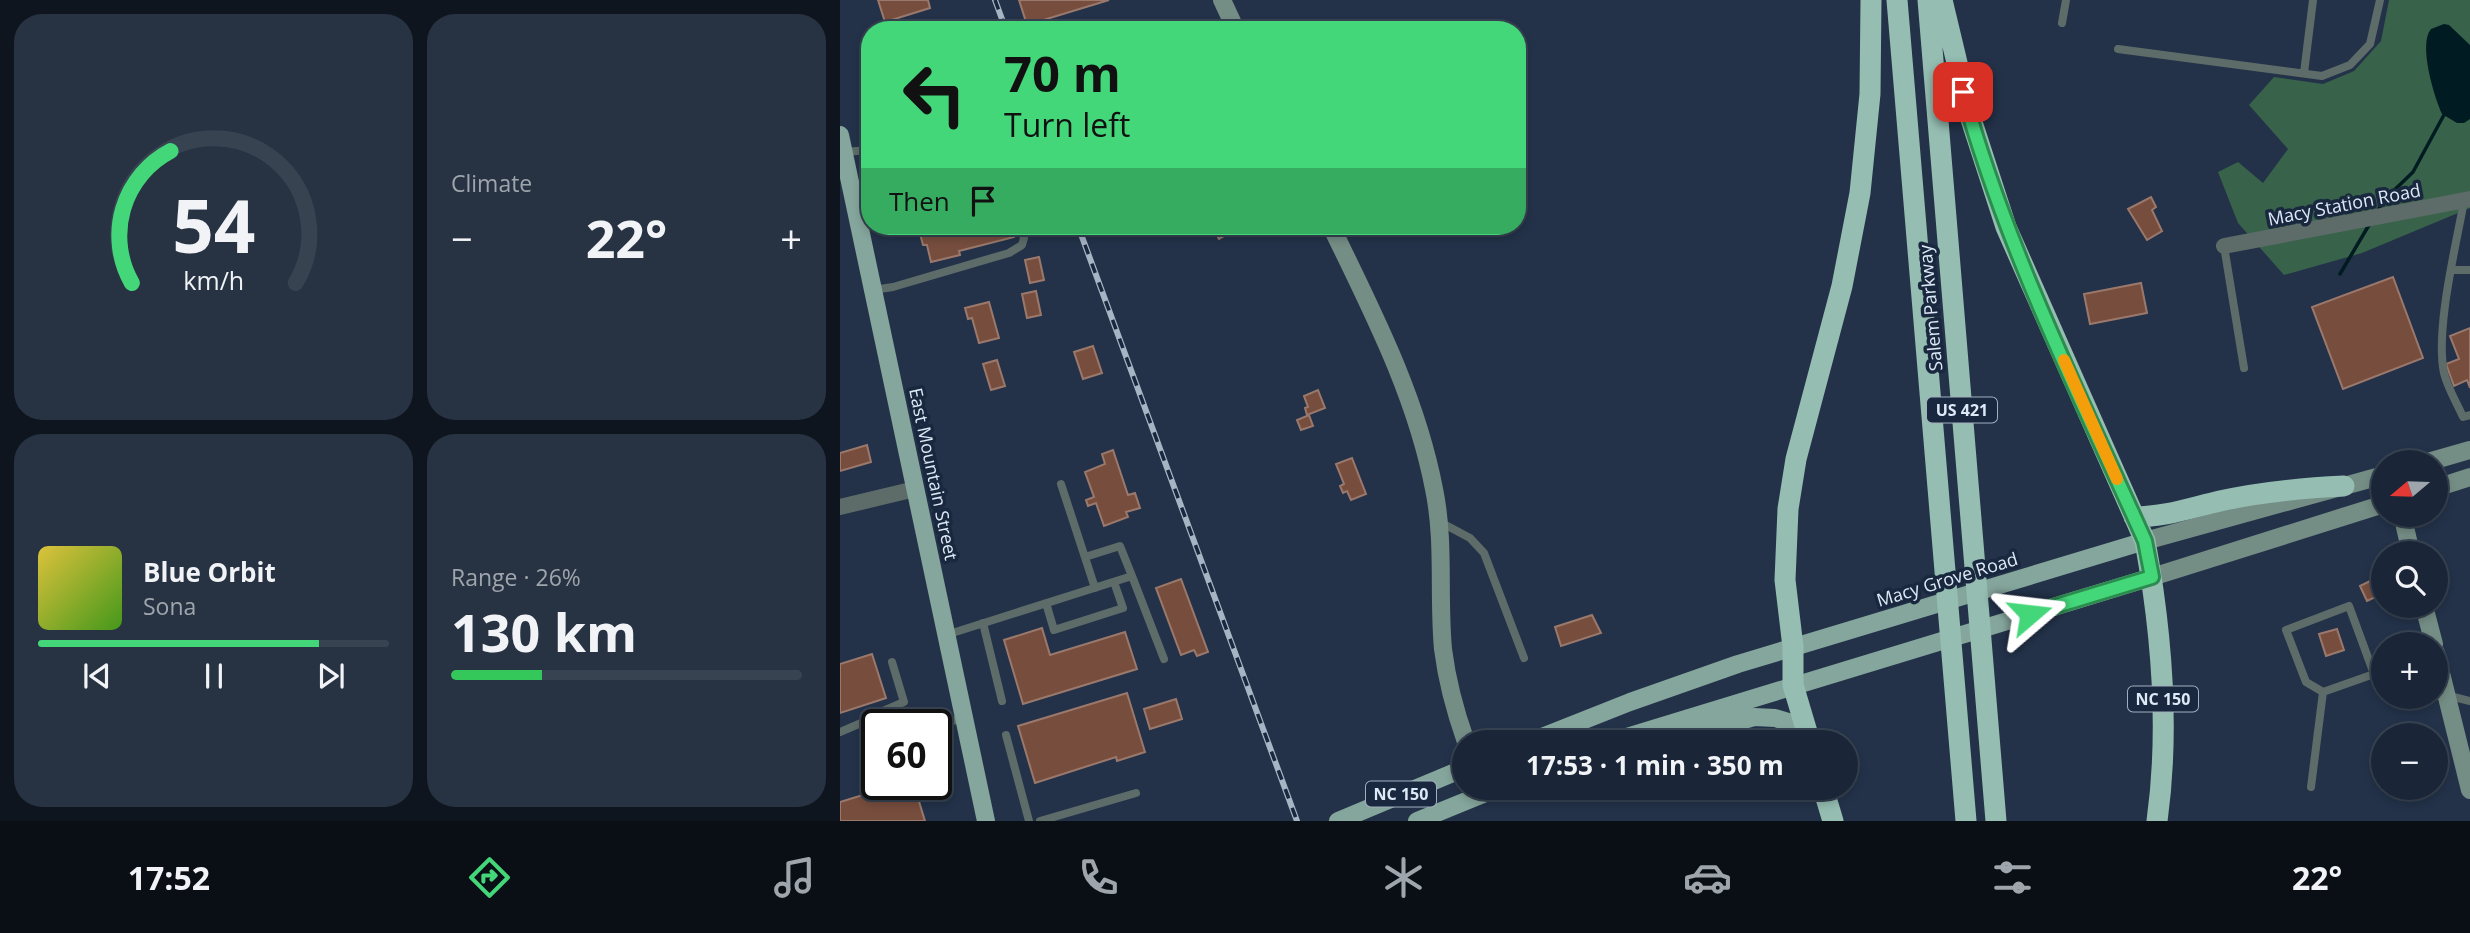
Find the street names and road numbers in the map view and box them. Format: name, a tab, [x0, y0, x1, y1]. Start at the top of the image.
street label: Macy Station Road	[2266, 177, 2422, 231]
street label: Salem Parkway	[1912, 243, 1947, 372]
street label: East Mountain Street	[904, 386, 964, 562]
road number: US 421	[1927, 398, 1997, 422]
street label: Macy Grove Road	[1873, 546, 2021, 612]
road number: NC 150	[2128, 686, 2198, 712]
road number: NC 150	[1366, 782, 1436, 806]

